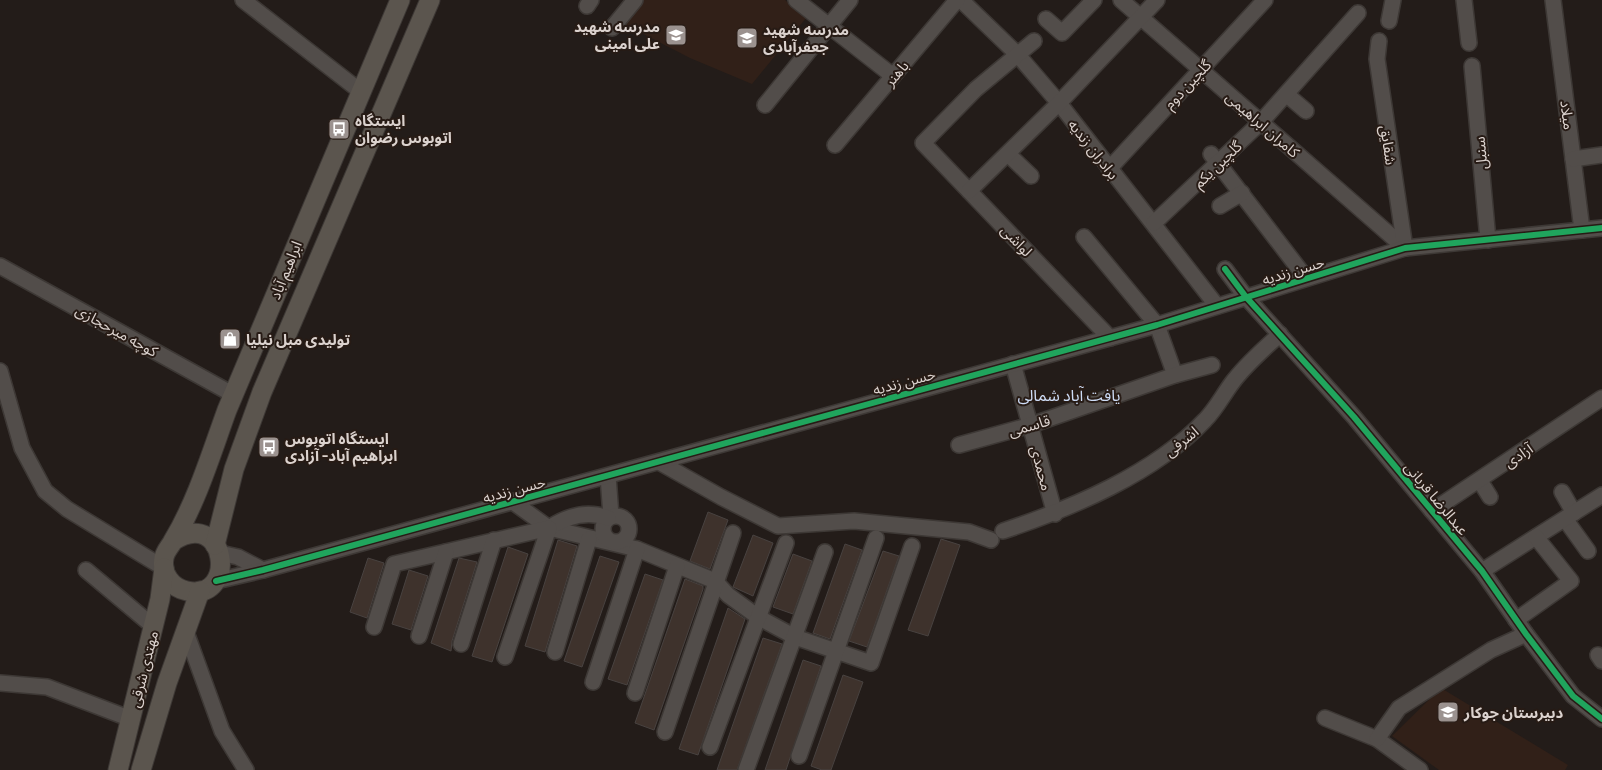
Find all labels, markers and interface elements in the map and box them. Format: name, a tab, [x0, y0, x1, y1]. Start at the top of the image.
place label: مدرسه شهید علی امینی	[574, 17, 660, 53]
place label: مدرسه شهید جعفرآبادی	[763, 20, 849, 56]
school or university icon: مدرسه شهید علی امینی	[664, 23, 688, 47]
school or university icon: مدرسه شهید جعفرآبادی	[735, 26, 759, 50]
street label: گلچین دوم	[1160, 55, 1217, 114]
street label: باهنر	[879, 56, 913, 91]
street label: کامران ابراهیمی	[1222, 87, 1304, 162]
street label: میلاد	[1557, 99, 1579, 131]
place label: ایستگاه اتوبوس رضوان	[355, 111, 452, 147]
street label: برادران زندیه	[1064, 115, 1123, 183]
bus stop icon: ایستگاه اتوبوس رضوان	[327, 117, 351, 141]
street label: شقایق	[1375, 124, 1401, 167]
street label: سنبل	[1470, 135, 1491, 170]
street label: گلچین یکم	[1189, 136, 1248, 194]
street label: لواشی	[997, 220, 1037, 260]
street label: ابراهیم آباد	[265, 238, 308, 303]
street label: حسن زندیه	[1260, 252, 1327, 289]
street label: کوچه میرحجازی	[72, 300, 162, 362]
shop icon: تولیدی مبل نیلیا	[218, 327, 242, 351]
place label: تولیدی مبل نیلیا	[246, 330, 351, 349]
street label: حسن زندیه	[871, 364, 938, 399]
district label: یافت آباد شمالی	[1017, 385, 1121, 405]
street label: قاسمی	[1006, 410, 1052, 440]
street label: اشرفی	[1160, 422, 1202, 461]
place label: ایستگاه اتوبوس ابراهیم آباد- آزادی	[285, 429, 397, 467]
bus stop icon: ایستگاه اتوبوس ابراهیم آباد- آزادی	[257, 435, 281, 459]
street label: آزادی	[1500, 439, 1537, 472]
street label: محمدی	[1026, 444, 1057, 493]
street label: عبدالرضا قربانی	[1400, 458, 1473, 539]
street label: حسن زندیه	[481, 472, 548, 507]
street label: مهتدی شرقی	[125, 629, 162, 709]
school or university icon: دبیرستان جوکار	[1436, 700, 1460, 724]
place label: دبیرستان جوکار	[1463, 703, 1563, 722]

